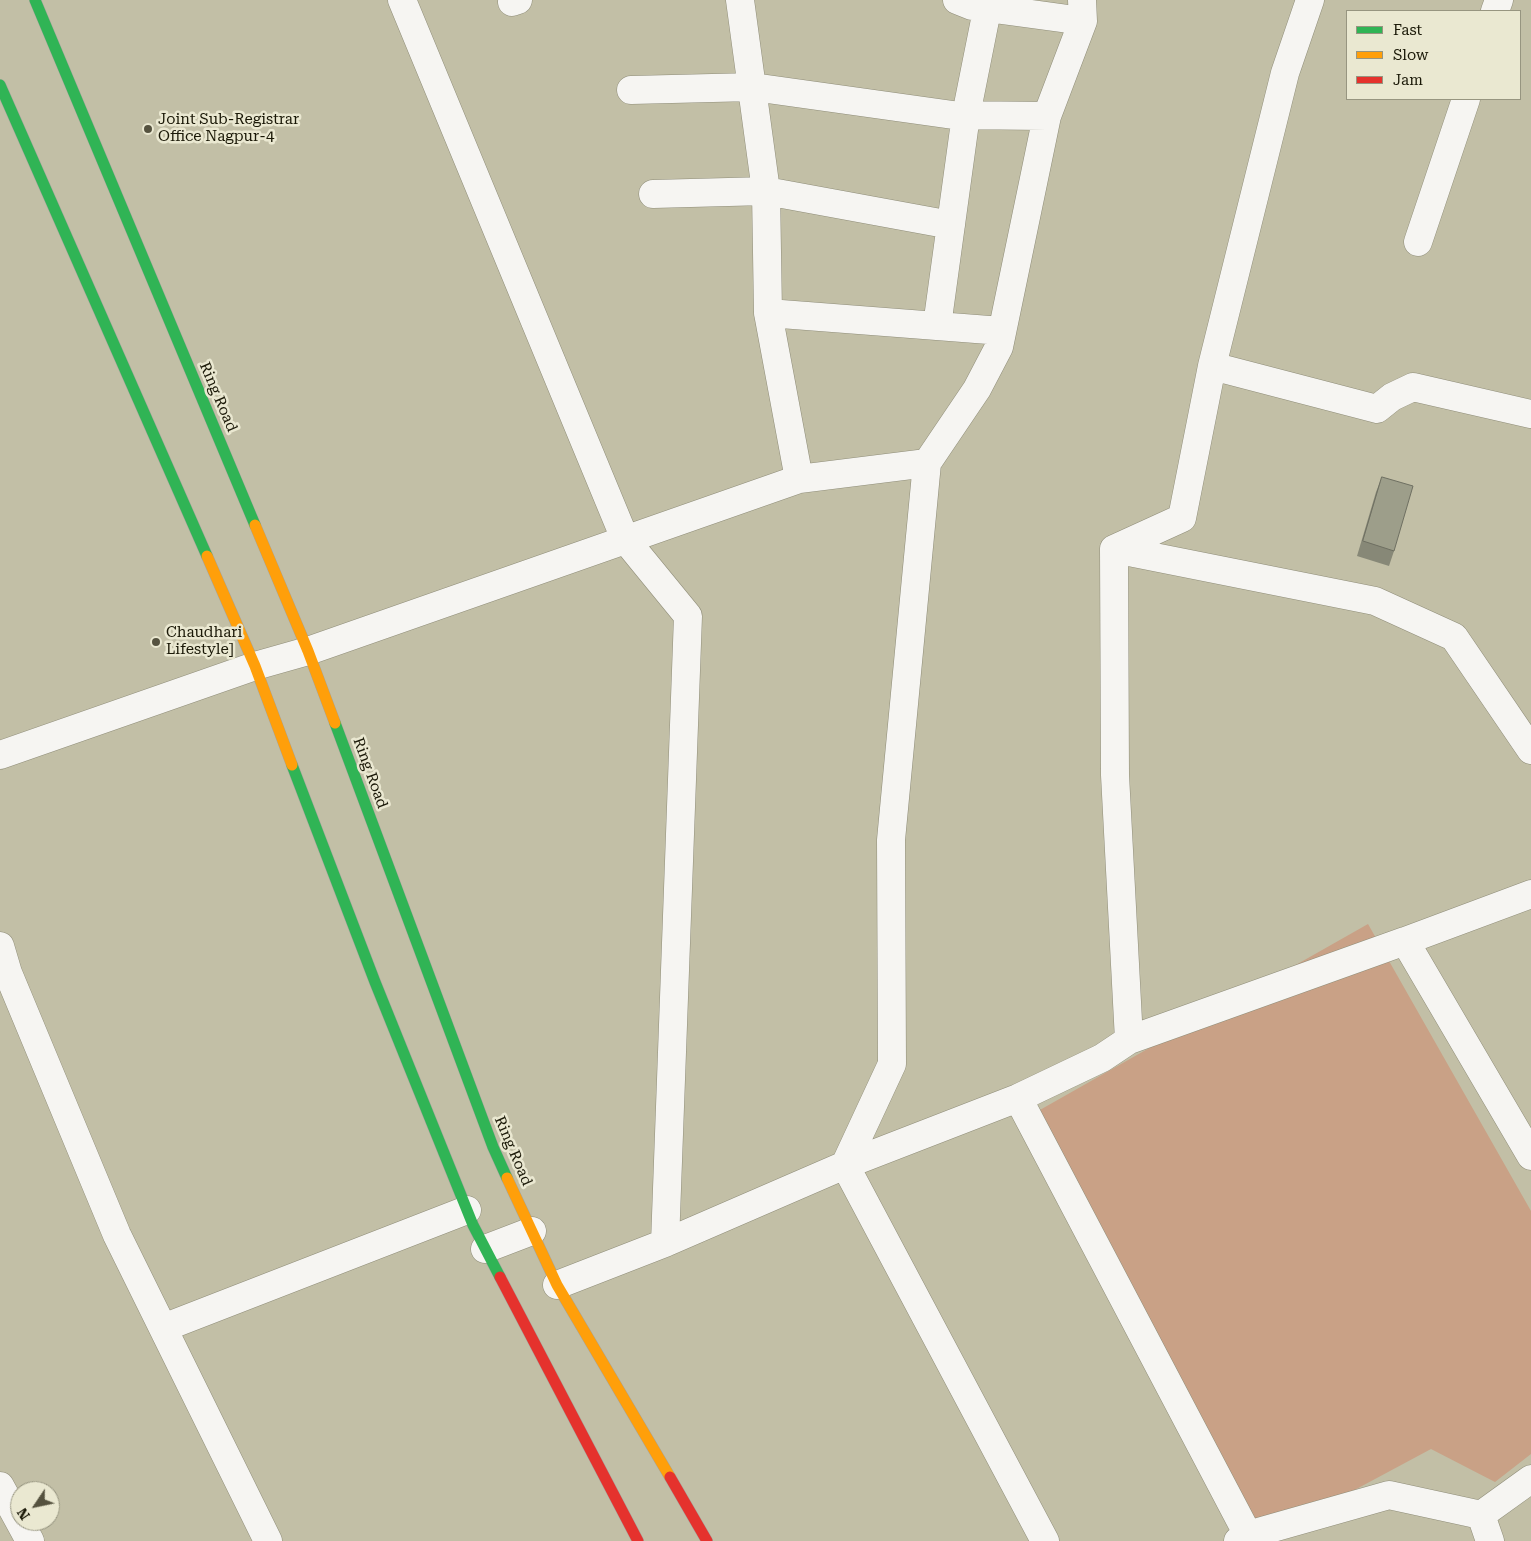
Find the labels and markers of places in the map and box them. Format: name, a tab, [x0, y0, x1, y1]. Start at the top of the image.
place label: Joint Sub-Registrar Office Nagpur-4	[158, 111, 299, 146]
marker: Joint Sub-Registrar Office Nagpur-4	[142, 123, 154, 135]
place label: Chaudhari Lifestyle]	[166, 624, 242, 659]
marker: Chaudhari Lifestyle]	[150, 636, 162, 648]

